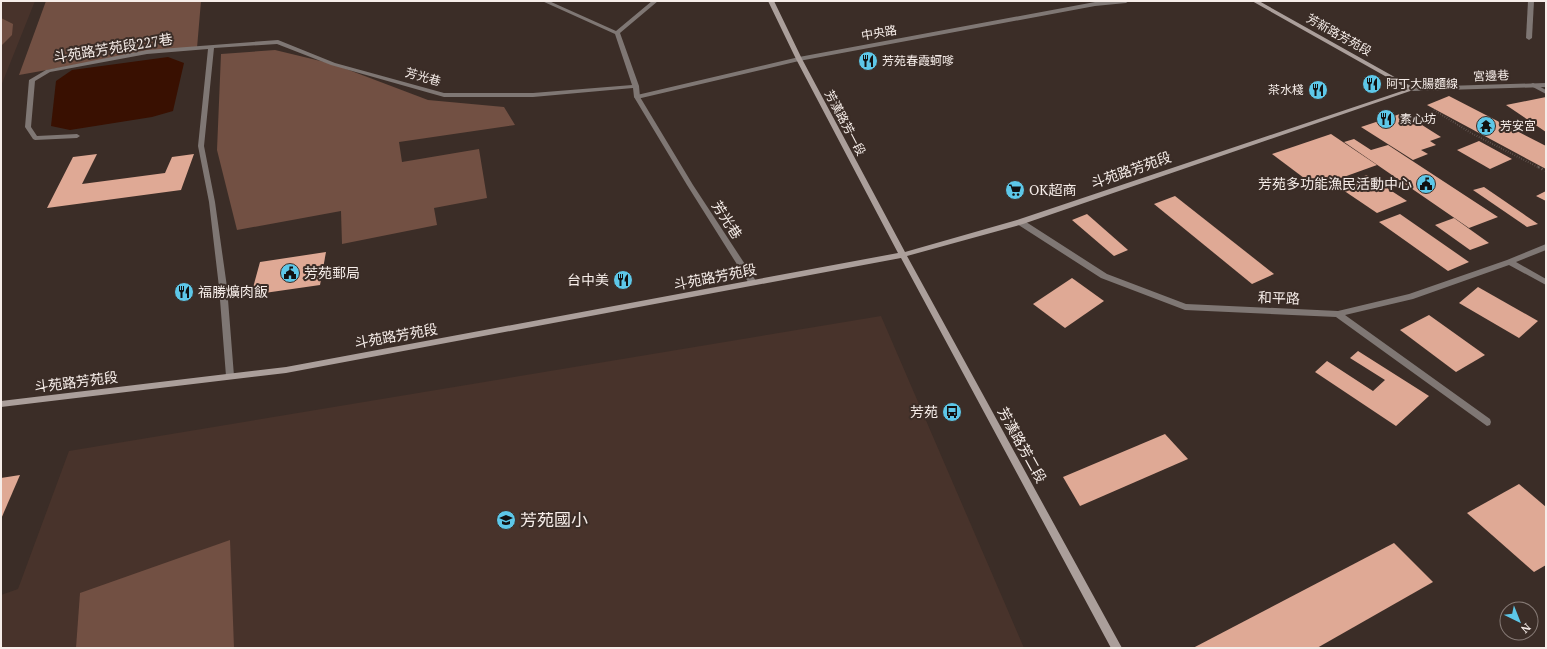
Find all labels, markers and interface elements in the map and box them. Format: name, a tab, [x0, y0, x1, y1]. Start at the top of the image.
street label: 芳新路芳苑段	[1304, 11, 1374, 59]
street label: 中央路	[860, 22, 898, 43]
street label: 斗苑路芳苑段227巷	[52, 29, 174, 66]
restaurant icon: 芳苑春霞蚵嗲	[857, 50, 879, 72]
place label: 芳苑春霞蚵嗲	[882, 53, 954, 68]
street label: 芳光巷	[404, 64, 443, 89]
street label: 宮邊巷	[1473, 67, 1509, 84]
restaurant icon: 阿丁大腸麵線	[1361, 73, 1383, 95]
place label: 阿丁大腸麵線	[1386, 76, 1458, 91]
restaurant icon: 茶水棧	[1307, 79, 1329, 101]
place label: 茶水棧	[1268, 82, 1304, 97]
street label: 芳漢路芳一段	[822, 87, 869, 158]
restaurant icon: 素心坊	[1375, 108, 1397, 130]
place label: 素心坊	[1400, 111, 1436, 126]
temple icon: 芳安宮	[1475, 115, 1497, 137]
place label: 芳安宮	[1500, 118, 1536, 133]
street label: 斗苑路芳苑段	[1088, 147, 1174, 192]
public building icon: 芳苑多功能漁民活動中心	[1415, 173, 1437, 195]
place label: 芳苑多功能漁民活動中心	[1258, 174, 1412, 193]
supermarket icon: OK超商	[1004, 179, 1026, 201]
place label: OK超商	[1029, 180, 1076, 199]
street label: 芳光巷	[708, 197, 747, 243]
street label: 斗苑路芳苑段	[672, 259, 758, 294]
public building icon: 芳苑郵局	[279, 262, 301, 284]
place label: 芳苑郵局	[304, 263, 360, 282]
restaurant icon: 台中美	[612, 269, 634, 291]
place label: 台中美	[567, 270, 609, 289]
restaurant icon: 福勝爌肉飯	[173, 281, 195, 303]
place label: 福勝爌肉飯	[198, 282, 268, 301]
street label: 和平路	[1258, 287, 1300, 308]
street label: 斗苑路芳苑段	[353, 319, 439, 352]
street label: 斗苑路芳苑段	[33, 367, 119, 396]
bus stop icon: 芳苑	[941, 401, 963, 423]
place label: 芳苑	[910, 402, 938, 421]
street label: 芳漢路芳二段	[994, 403, 1051, 486]
place label: 芳苑國小	[520, 508, 588, 531]
school or university icon: 芳苑國小	[495, 509, 517, 531]
north arrow	[1499, 601, 1539, 641]
text: N	[1518, 620, 1534, 637]

